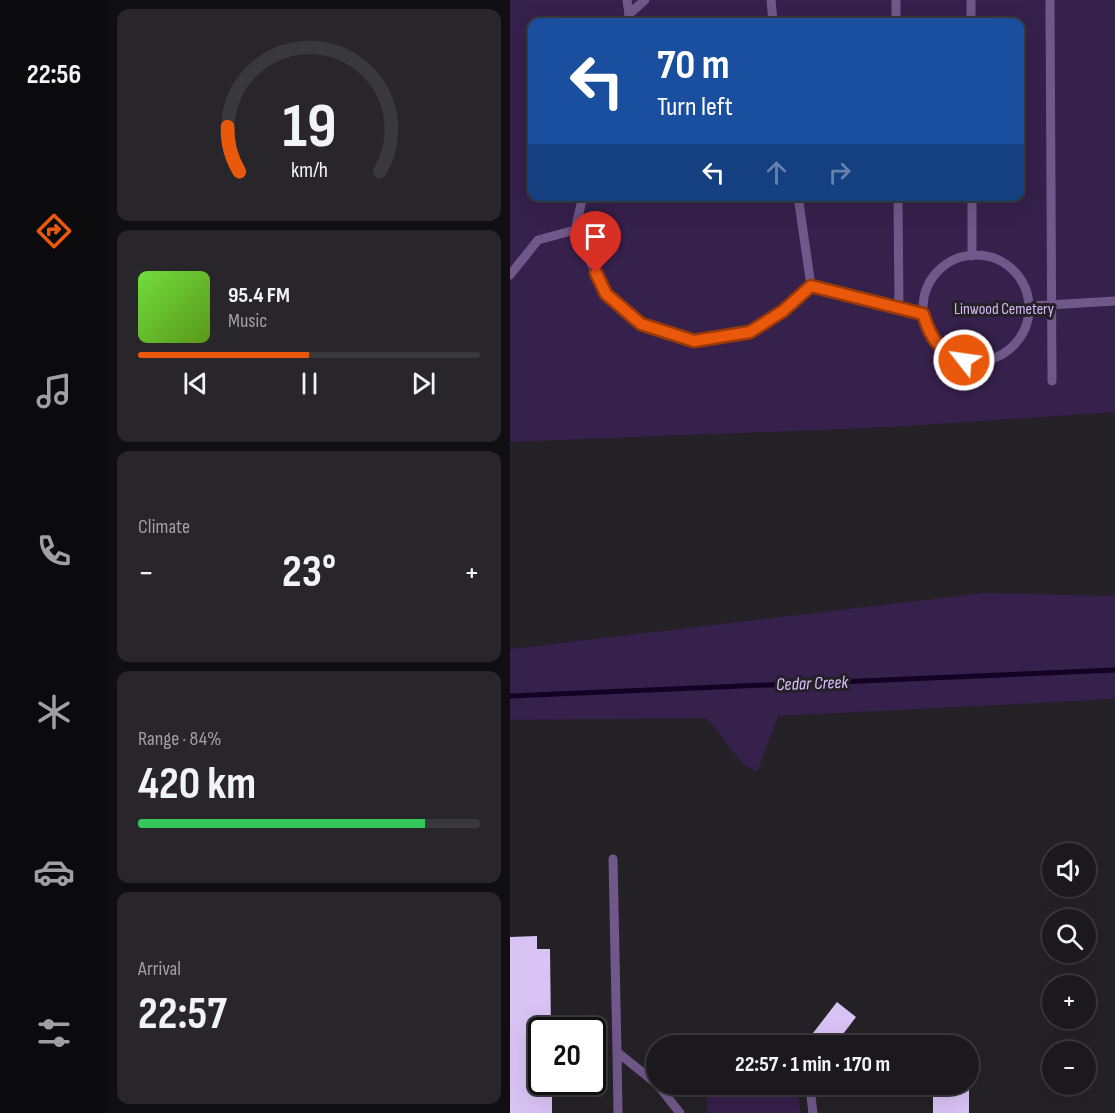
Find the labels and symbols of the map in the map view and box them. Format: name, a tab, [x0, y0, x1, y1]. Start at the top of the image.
pin	[570, 211, 621, 273]
park label: Linwood Cemetery	[954, 300, 1054, 319]
position arrow	[932, 328, 996, 392]
water label: Cedar Creek	[776, 672, 850, 695]
speed limit sign: 20	[528, 1017, 606, 1095]

